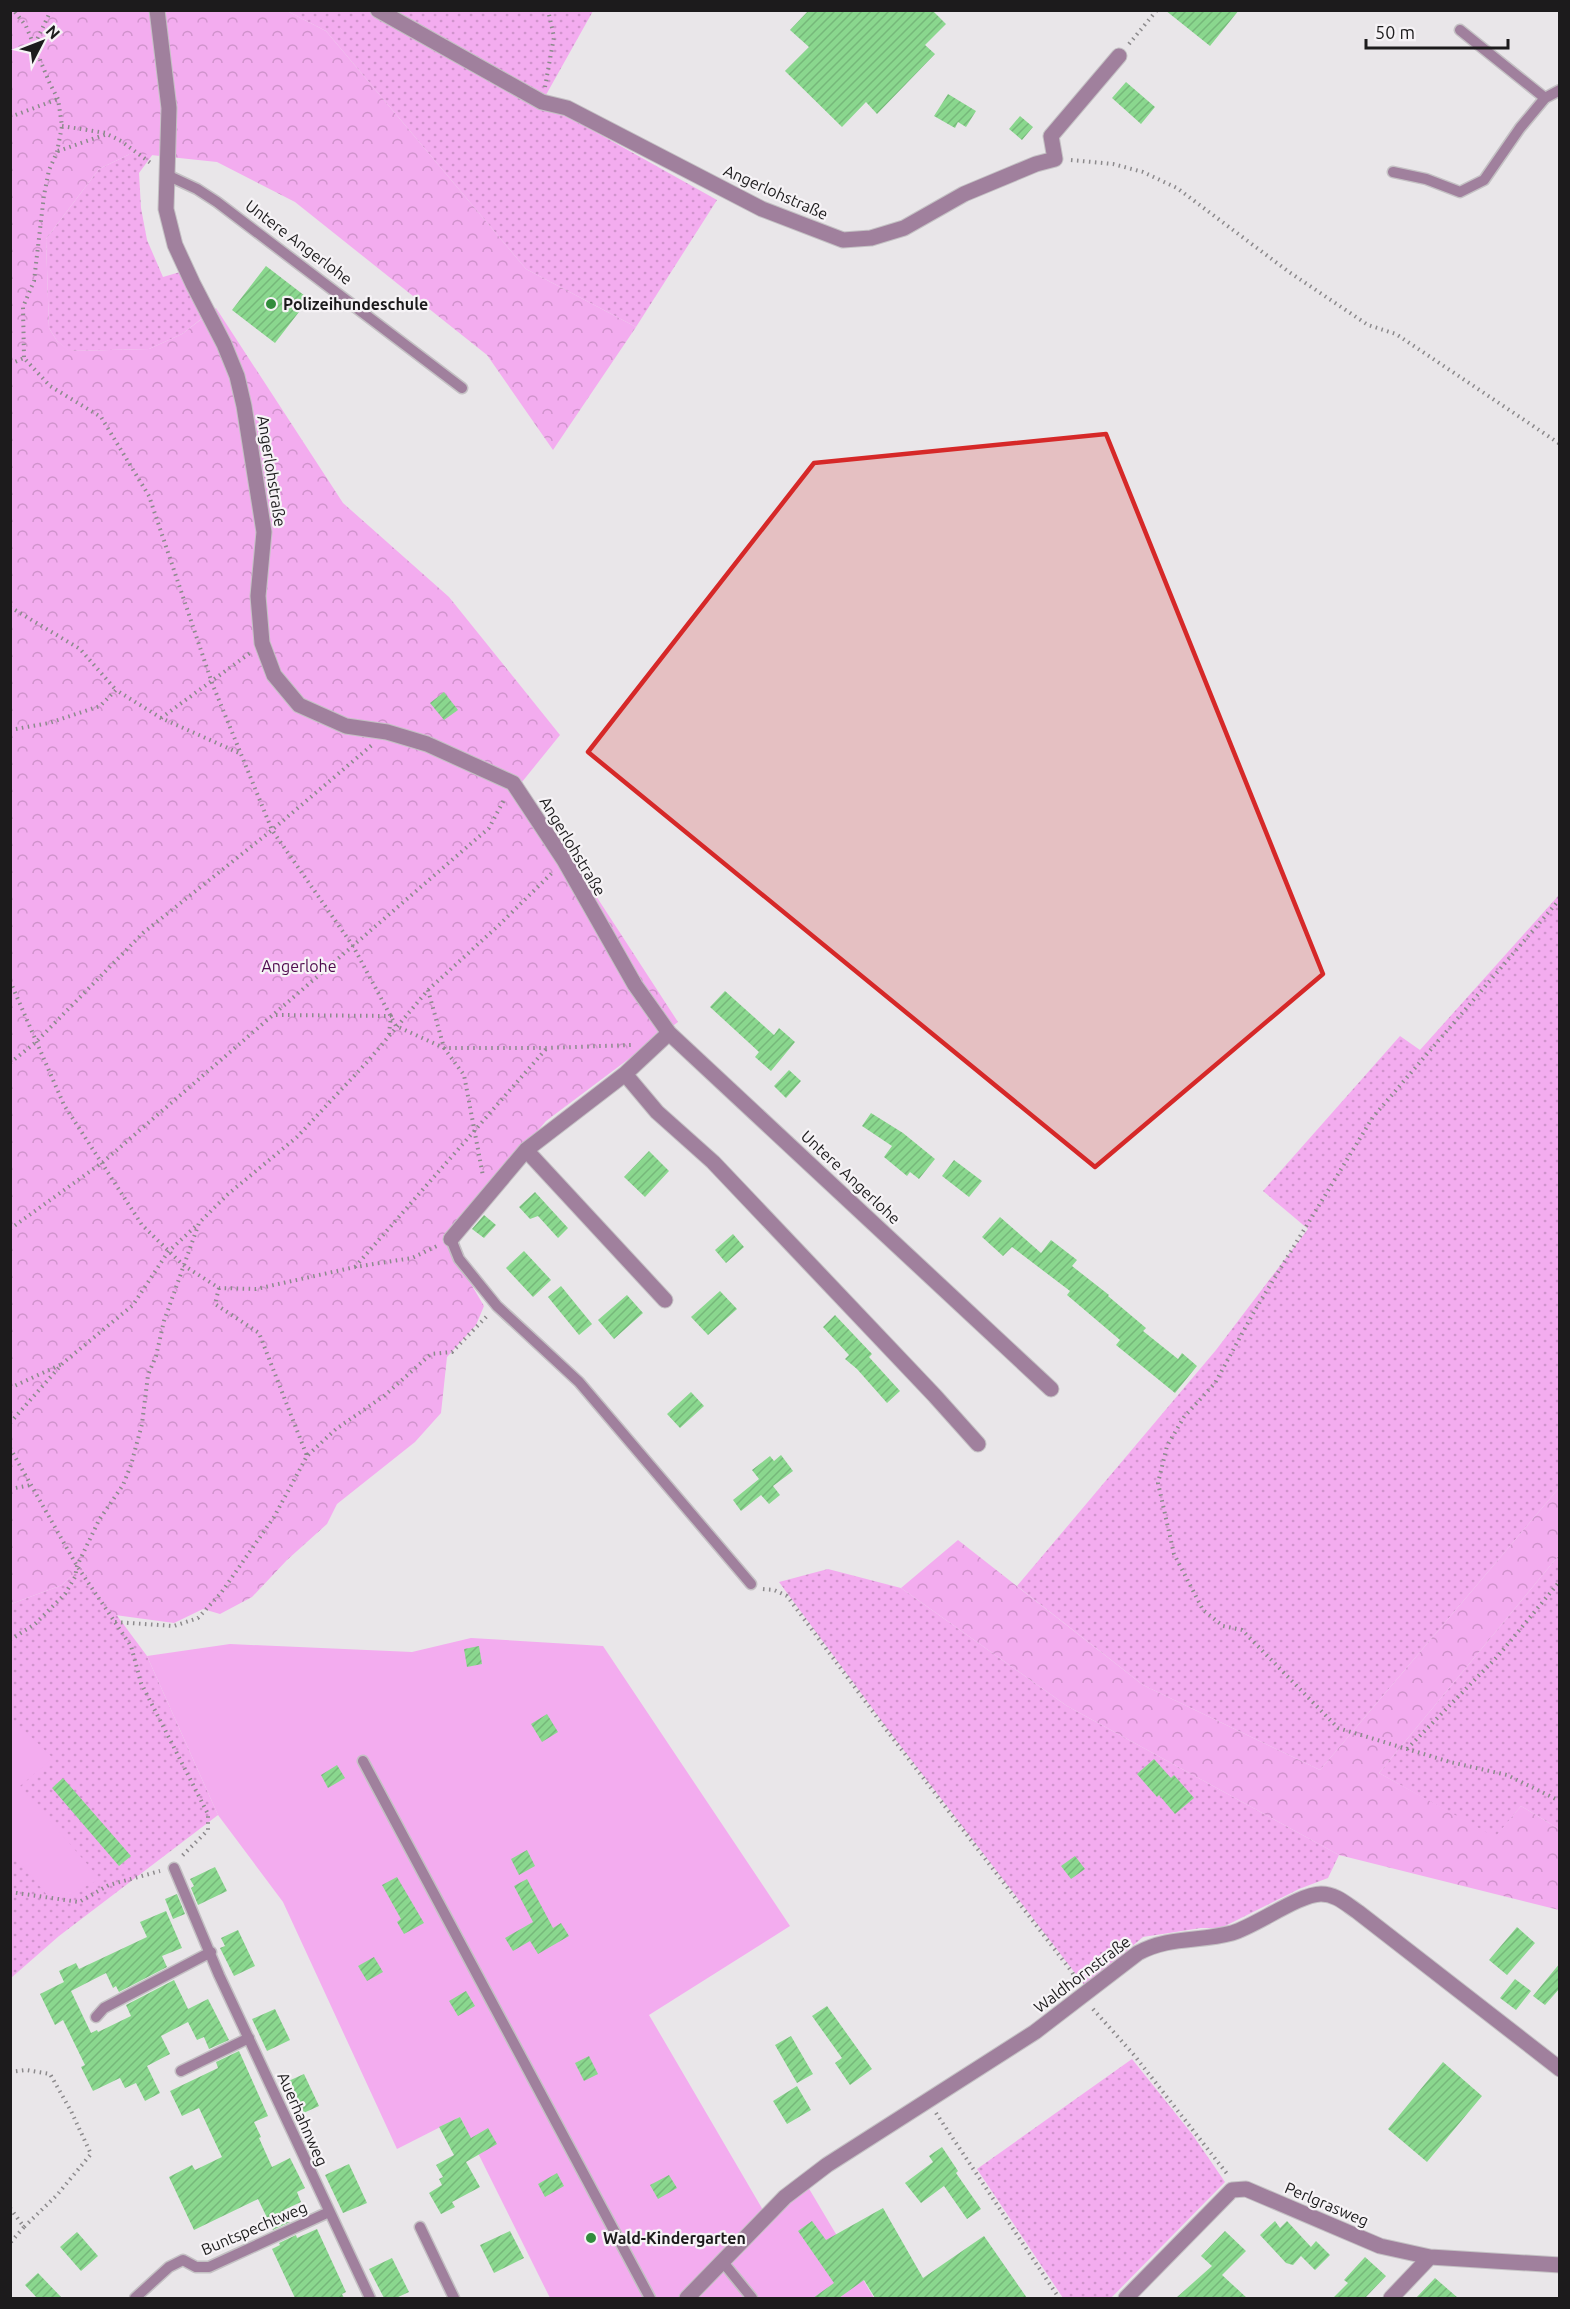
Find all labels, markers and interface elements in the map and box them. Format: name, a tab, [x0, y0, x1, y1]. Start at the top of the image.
north arrow	[12, 12, 72, 72]
scale bar	[1366, 12, 1508, 50]
text: N	[42, 22, 64, 42]
text: 50 m	[1375, 22, 1415, 42]
street label: Angerlohstraße	[721, 161, 831, 223]
street label: Untere Angerlohe	[242, 196, 356, 288]
place label: Polizeihundeschule	[283, 295, 428, 313]
marker: Polizeihundeschule	[264, 297, 278, 311]
street label: Angerlohstraße	[254, 414, 290, 528]
street label: Angerlohstraße	[536, 793, 610, 899]
park label: Angerlohe	[261, 957, 337, 975]
street label: Untere Angerlohe	[798, 1126, 904, 1228]
street label: Waldhornstraße	[1030, 1932, 1134, 2016]
street label: Auerhahnweg	[274, 2069, 332, 2169]
street label: Perlgrasweg	[1282, 2178, 1372, 2230]
street label: Buntspechtweg	[198, 2198, 310, 2258]
place label: Wald-Kindergarten	[603, 2229, 746, 2247]
marker: Wald-Kindergarten	[584, 2231, 598, 2245]

